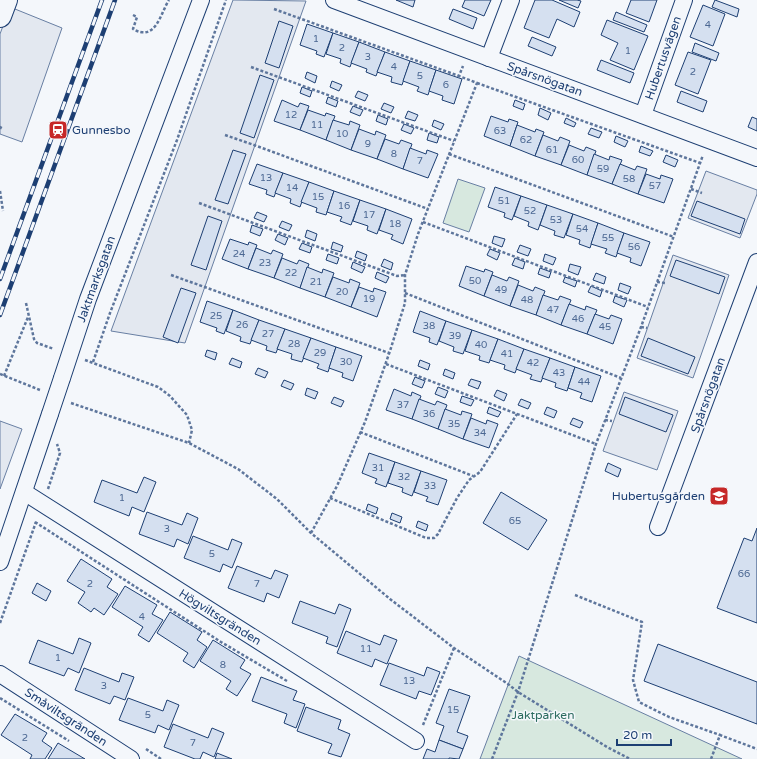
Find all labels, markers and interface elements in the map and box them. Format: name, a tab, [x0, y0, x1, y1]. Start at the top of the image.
street label: Hubertusvägen	[642, 14, 684, 102]
house number: 4	[705, 19, 711, 31]
house number: 1	[313, 33, 319, 45]
house number: 2	[339, 42, 345, 54]
house number: 1	[625, 45, 631, 57]
house number: 3	[365, 51, 371, 63]
street label: Spårsnögatan	[505, 59, 585, 99]
house number: 4	[391, 61, 397, 73]
house number: 2	[690, 66, 696, 78]
house number: 5	[417, 70, 423, 82]
house number: 6	[443, 79, 449, 91]
house number: 12	[285, 109, 297, 121]
station icon: Gunnesbo	[47, 119, 69, 141]
house number: 11	[311, 119, 323, 131]
place label: Gunnesbo	[72, 123, 130, 137]
house number: 63	[494, 125, 506, 137]
house number: 10	[336, 128, 348, 140]
house number: 62	[520, 134, 532, 146]
house number: 9	[365, 138, 371, 150]
house number: 61	[546, 144, 558, 156]
house number: 8	[391, 148, 397, 160]
house number: 60	[572, 154, 584, 166]
house number: 7	[417, 155, 423, 167]
house number: 59	[597, 163, 609, 175]
house number: 13	[260, 172, 272, 184]
house number: 58	[623, 173, 635, 185]
house number: 57	[649, 180, 661, 192]
house number: 14	[286, 182, 298, 194]
house number: 15	[312, 191, 324, 203]
house number: 51	[498, 195, 510, 207]
house number: 16	[338, 200, 350, 212]
house number: 52	[524, 205, 536, 217]
house number: 17	[363, 209, 375, 221]
house number: 53	[550, 214, 562, 226]
house number: 18	[389, 218, 401, 230]
house number: 54	[576, 223, 588, 235]
house number: 55	[602, 232, 614, 244]
street label: Jaktmarksgatan	[74, 234, 118, 324]
house number: 56	[628, 241, 640, 253]
house number: 24	[233, 248, 245, 260]
house number: 23	[259, 257, 271, 269]
house number: 22	[285, 267, 297, 279]
house number: 50	[469, 275, 481, 287]
house number: 21	[310, 276, 322, 288]
house number: 49	[495, 284, 507, 296]
house number: 20	[336, 286, 348, 298]
house number: 19	[363, 293, 375, 305]
house number: 48	[521, 294, 533, 306]
house number: 47	[547, 304, 559, 316]
house number: 25	[210, 310, 222, 322]
house number: 46	[572, 313, 584, 325]
house number: 26	[236, 319, 248, 331]
house number: 38	[423, 320, 435, 332]
house number: 45	[599, 321, 611, 333]
house number: 27	[262, 328, 274, 340]
house number: 39	[449, 330, 461, 342]
house number: 28	[288, 338, 300, 350]
house number: 40	[475, 339, 487, 351]
house number: 29	[314, 347, 326, 359]
house number: 41	[501, 348, 513, 360]
street label: Spårsnögatan	[688, 355, 728, 435]
house number: 30	[340, 356, 352, 368]
house number: 42	[527, 357, 539, 369]
house number: 43	[553, 367, 565, 379]
house number: 44	[578, 376, 590, 388]
house number: 37	[397, 399, 409, 411]
house number: 36	[423, 408, 435, 420]
house number: 35	[448, 418, 460, 430]
house number: 34	[474, 427, 486, 439]
house number: 31	[372, 462, 384, 474]
house number: 32	[398, 471, 410, 483]
house number: 33	[424, 480, 436, 492]
school or university icon: Hubertusgården	[708, 485, 730, 507]
place label: Hubertusgården	[612, 489, 705, 503]
house number: 1	[119, 492, 125, 504]
house number: 65	[509, 515, 521, 527]
house number: 3	[164, 523, 170, 535]
house number: 5	[209, 548, 215, 560]
house number: 66	[738, 568, 750, 580]
house number: 2	[87, 578, 93, 590]
house number: 7	[254, 578, 260, 590]
street label: Högviltsgränden	[176, 586, 264, 648]
house number: 4	[139, 611, 145, 623]
house number: 11	[360, 643, 372, 655]
house number: 1	[55, 652, 61, 664]
house number: 8	[220, 659, 226, 671]
house number: 13	[403, 675, 415, 687]
house number: 3	[101, 680, 107, 692]
street label: Småviltsgränden	[22, 685, 110, 749]
house number: 15	[447, 704, 459, 716]
park label: Jaktparken	[512, 708, 574, 722]
house number: 5	[145, 709, 151, 721]
scale bar	[617, 721, 671, 747]
text: 20 m	[623, 728, 652, 742]
house number: 2	[22, 732, 28, 744]
house number: 7	[190, 737, 196, 749]

